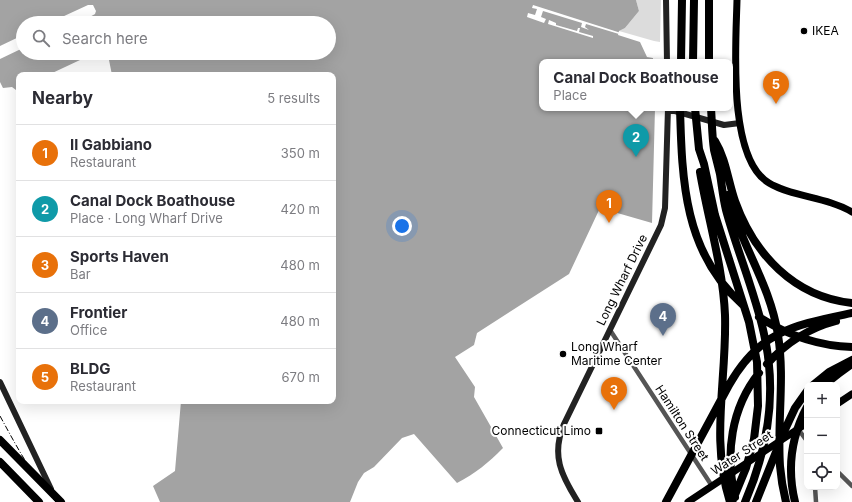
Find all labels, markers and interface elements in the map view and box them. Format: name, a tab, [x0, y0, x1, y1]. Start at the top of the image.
search box	[16, 16, 336, 60]
place label: IKEA	[812, 23, 839, 38]
marker: IKEA	[799, 26, 809, 36]
icon: search	[30, 27, 52, 49]
text: Search here	[62, 29, 148, 48]
popup	[539, 59, 733, 111]
text: Canal Dock Boathouse	[553, 68, 719, 87]
pin: 5	[763, 71, 789, 104]
text: Place	[553, 87, 587, 103]
text: Nearby	[32, 88, 93, 108]
text: 5 results	[267, 90, 320, 106]
pin: 2	[623, 124, 649, 157]
text: Il Gabbiano	[70, 135, 152, 154]
text: 1	[42, 145, 48, 161]
text: 350 m	[281, 145, 320, 161]
text: Restaurant	[70, 154, 136, 170]
pin: 1	[596, 190, 622, 223]
text: Canal Dock Boathouse	[70, 191, 235, 210]
text: 2	[41, 201, 49, 217]
text: 420 m	[280, 201, 320, 217]
text: Place · Long Wharf Drive	[70, 210, 223, 226]
your location	[392, 216, 412, 236]
street label: Long Wharf Drive	[593, 232, 650, 328]
text: Sports Haven	[70, 247, 169, 266]
text: 3	[41, 257, 49, 273]
text: 480 m	[280, 257, 320, 273]
text: Bar	[70, 266, 91, 282]
text: Frontier	[70, 303, 127, 322]
pin: 4	[650, 303, 676, 336]
text: 4	[41, 313, 49, 329]
text: 480 m	[280, 313, 320, 329]
text: Office	[70, 322, 107, 338]
place label: Long Wharf Maritime Center	[571, 339, 663, 368]
marker: Long Wharf Maritime Center	[558, 349, 568, 359]
text: BLDG	[70, 359, 111, 378]
text: 5	[41, 369, 49, 385]
text: 670 m	[282, 369, 320, 385]
pin: 3	[601, 377, 627, 410]
text: Restaurant	[70, 378, 136, 394]
street label: Hamilton Street	[652, 382, 713, 464]
map controls	[804, 382, 840, 490]
button: +	[804, 382, 840, 418]
button: −	[804, 418, 840, 454]
place label: Connecticut Limo	[492, 423, 591, 438]
marker: Connecticut Limo	[594, 426, 604, 436]
street label: Water Street	[708, 427, 775, 478]
button: locate	[804, 454, 840, 490]

